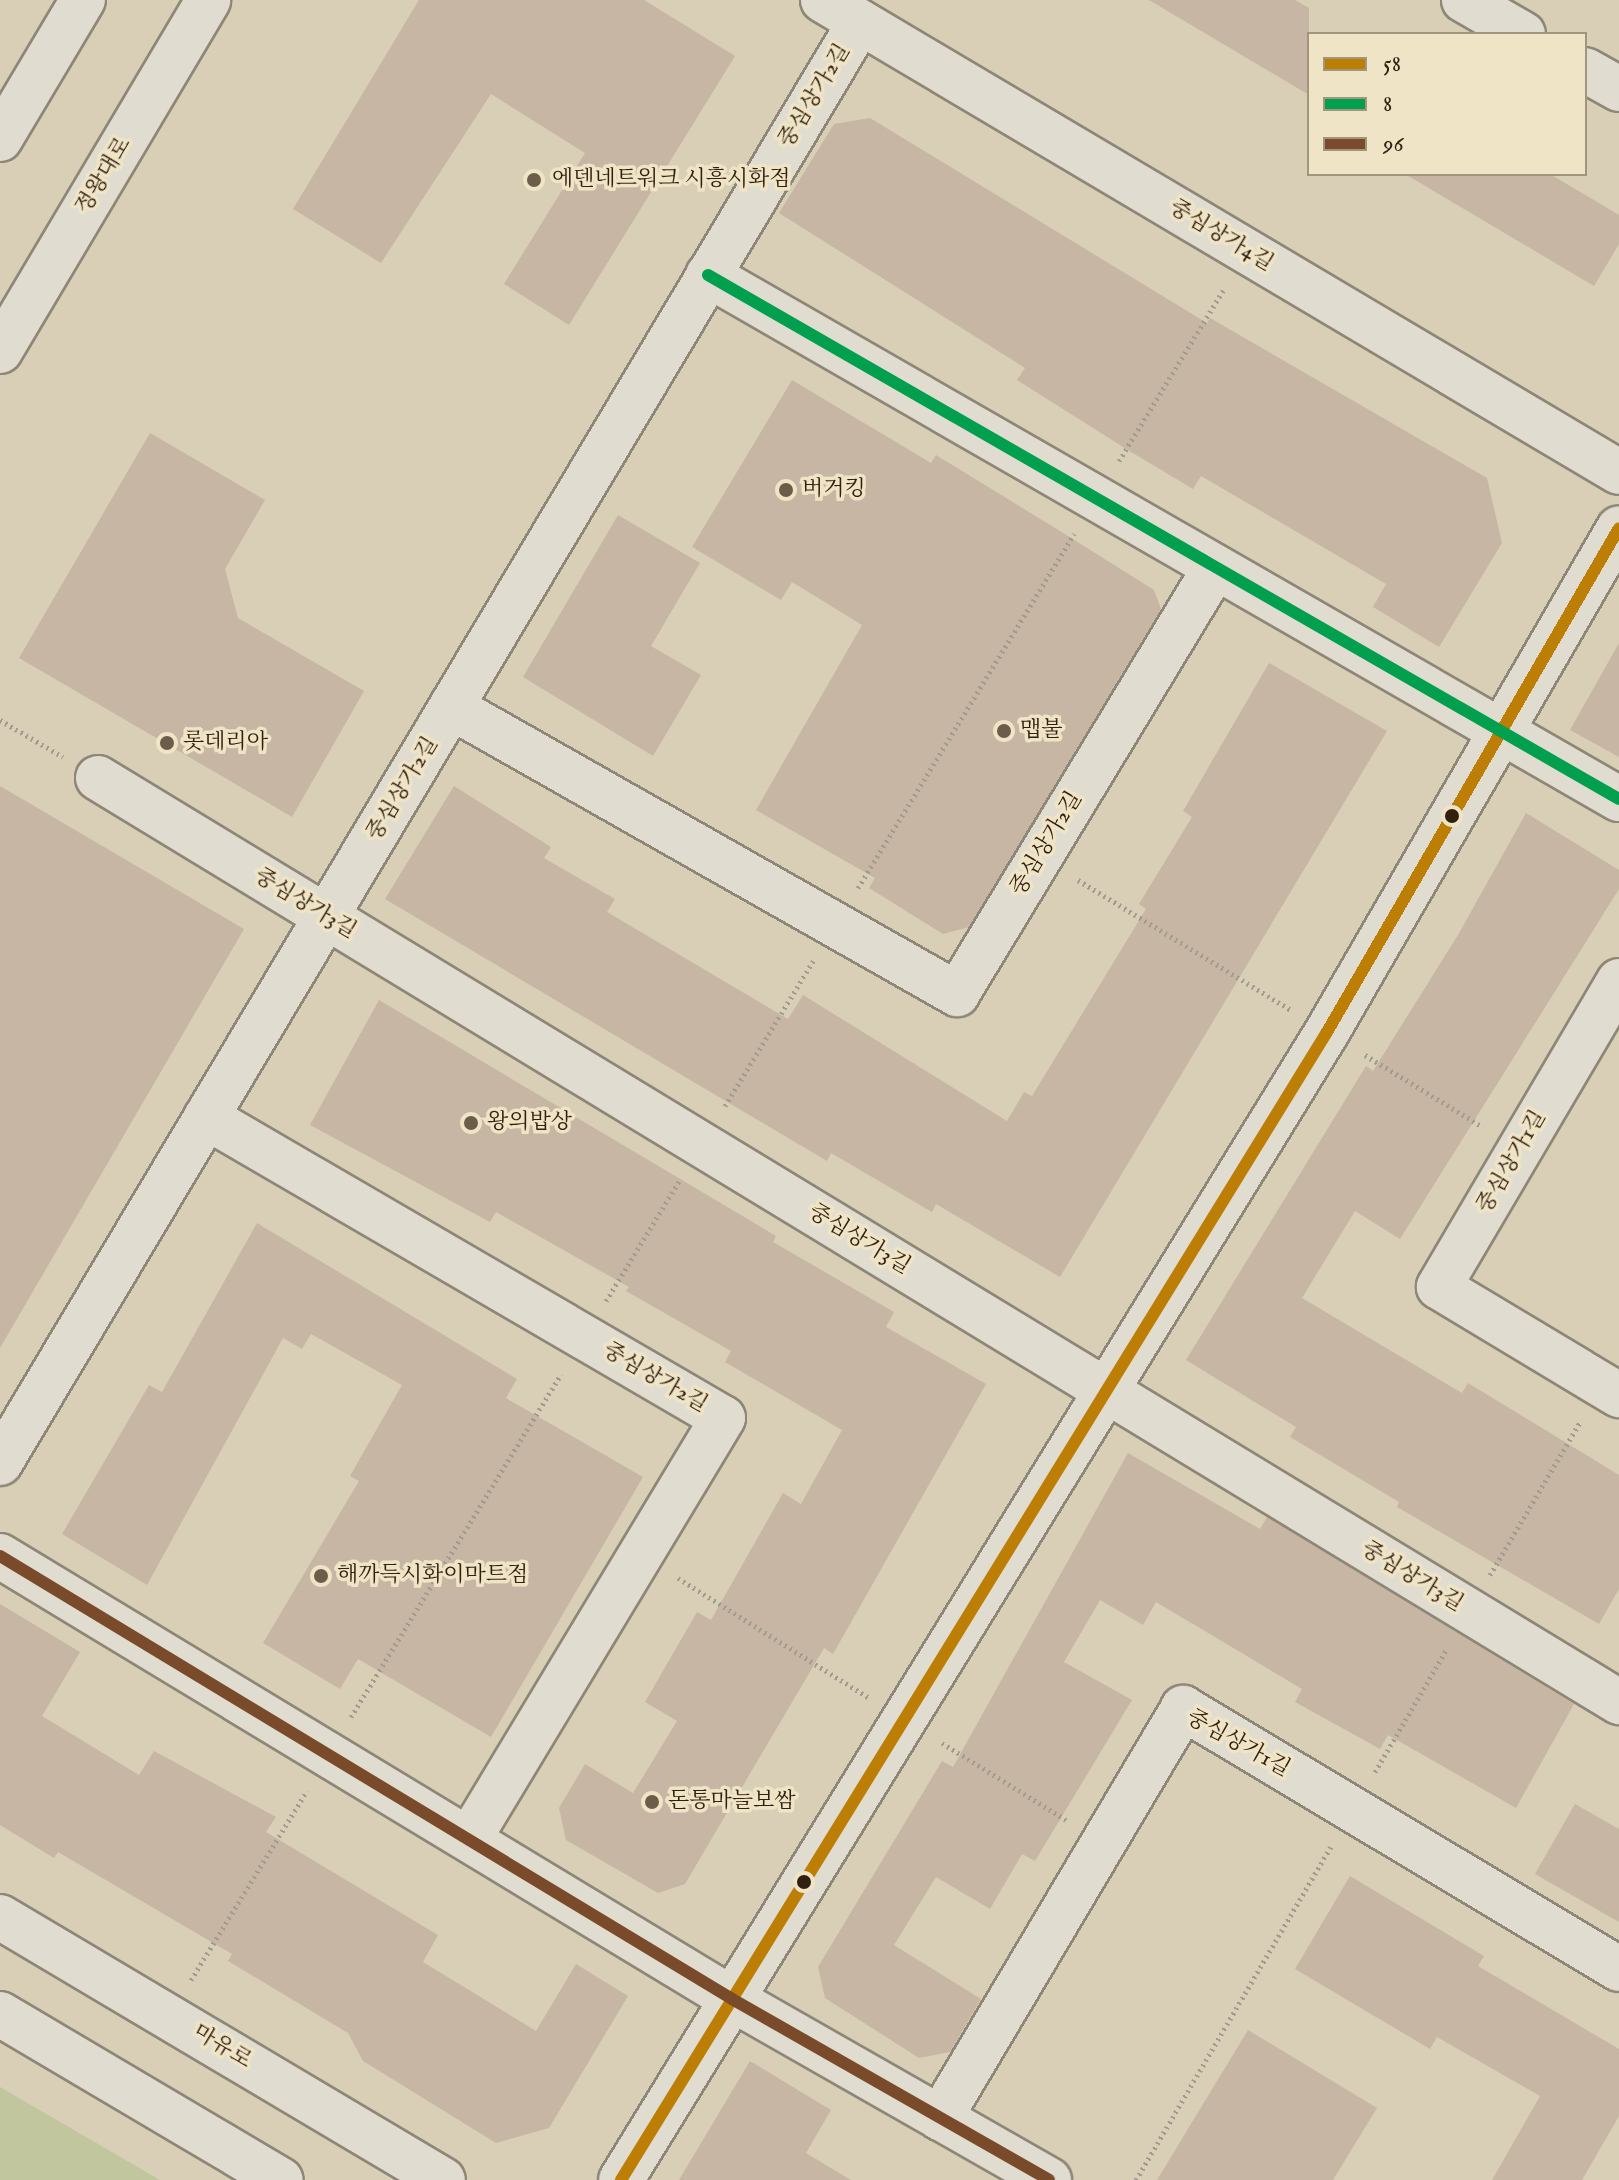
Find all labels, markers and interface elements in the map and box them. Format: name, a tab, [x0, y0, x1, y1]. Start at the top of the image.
legend	[1307, 32, 1587, 176]
street label: 중심상가2길	[774, 39, 856, 153]
text: 58	[1383, 49, 1401, 80]
text: 8	[1383, 89, 1392, 120]
text: 96	[1383, 129, 1404, 160]
street label: 정왕대로	[71, 133, 137, 219]
place label: 에덴네트워크 시흥시화점	[552, 167, 791, 193]
marker: 에덴네트워크 시흥시화점	[523, 169, 545, 191]
street label: 중심상가4길	[1164, 195, 1278, 277]
place label: 버거킹	[802, 477, 866, 503]
marker: 버거킹	[777, 481, 795, 499]
place label: 맵불	[1020, 718, 1063, 744]
marker: 맵불	[995, 722, 1013, 740]
place label: 롯데리아	[183, 730, 268, 756]
street label: 중심상가2길	[362, 732, 444, 846]
marker: 롯데리아	[158, 734, 176, 752]
street label: 중심상가2길	[1006, 787, 1088, 901]
unlabelled marker	[1444, 808, 1460, 824]
street label: 중심상가3길	[249, 863, 361, 945]
street label: 중심상가1길	[1472, 1106, 1552, 1218]
place label: 왕의밥상	[487, 1110, 572, 1136]
marker: 왕의밥상	[462, 1114, 480, 1132]
street label: 중심상가3길	[803, 1199, 915, 1281]
street label: 중심상가2길	[598, 1337, 712, 1419]
street label: 중심상가3길	[1356, 1536, 1468, 1618]
place label: 해까득시화이마트점	[337, 1563, 528, 1589]
marker: 해까득시화이마트점	[312, 1567, 330, 1585]
street label: 중심상가1길	[1182, 1705, 1294, 1783]
place label: 돈통마늘보쌈	[668, 1789, 796, 1815]
marker: 돈통마늘보쌈	[643, 1793, 661, 1811]
unlabelled marker	[796, 1874, 812, 1890]
street label: 마유로	[188, 2019, 256, 2075]

